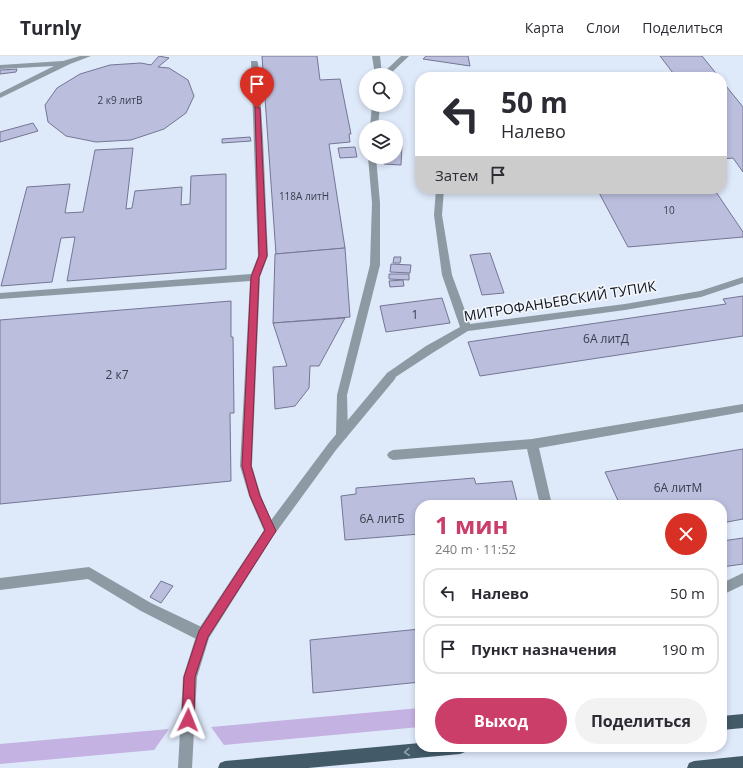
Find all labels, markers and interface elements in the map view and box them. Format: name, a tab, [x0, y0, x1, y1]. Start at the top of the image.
text: Turnly	[20, 15, 81, 41]
text: Карта	[525, 18, 564, 37]
text: Слои	[586, 18, 620, 37]
text: Поделиться	[642, 18, 723, 37]
pin	[240, 67, 274, 108]
map controls	[359, 68, 403, 164]
button: search	[359, 68, 403, 112]
icon: arrive	[246, 73, 268, 95]
text: 50 m	[501, 83, 568, 121]
icon: left	[435, 88, 487, 140]
house number: 2 к9 литВ	[97, 93, 143, 107]
text: Налево	[501, 119, 566, 143]
button: layers	[359, 120, 403, 164]
icon: arrive	[487, 164, 509, 186]
text: Затем	[435, 165, 479, 185]
house number: 118А литН	[279, 189, 329, 203]
house number: 10	[663, 203, 675, 217]
street label: МИТРОФАНЬЕВСКИЙ ТУПИК	[462, 276, 658, 325]
house number: 1	[412, 306, 418, 323]
house number: 6А литД	[583, 330, 629, 347]
house number: 2 к7	[105, 366, 129, 383]
house number: 6А литМ	[654, 479, 702, 496]
text: 1 мин	[435, 508, 508, 541]
house number: 6А литБ	[359, 510, 405, 527]
button: close	[665, 513, 707, 555]
text: 240 m · 11:52	[435, 540, 516, 558]
icon: left	[437, 582, 459, 604]
text: Налево	[471, 583, 529, 603]
text: 50 m	[670, 583, 705, 603]
icon: arrive	[437, 638, 459, 660]
text: Пункт назначения	[471, 639, 617, 659]
text: 190 m	[661, 639, 705, 659]
button: Выход	[435, 698, 567, 744]
button: Поделиться	[575, 698, 707, 744]
position arrow	[167, 699, 209, 741]
one-way arrow	[404, 747, 410, 756]

